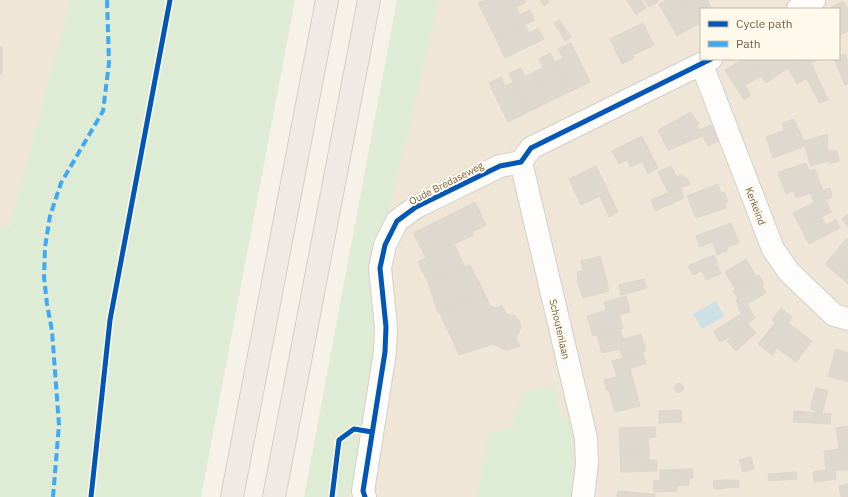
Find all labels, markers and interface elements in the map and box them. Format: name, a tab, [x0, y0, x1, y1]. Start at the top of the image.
legend	[700, 8, 840, 60]
text: Cycle path	[736, 16, 793, 31]
text: Path	[736, 36, 761, 51]
street label: Oude Bredaseweg	[407, 159, 486, 208]
street label: Kerkeind	[742, 185, 769, 227]
street label: Schoutenlaan	[546, 298, 573, 361]

